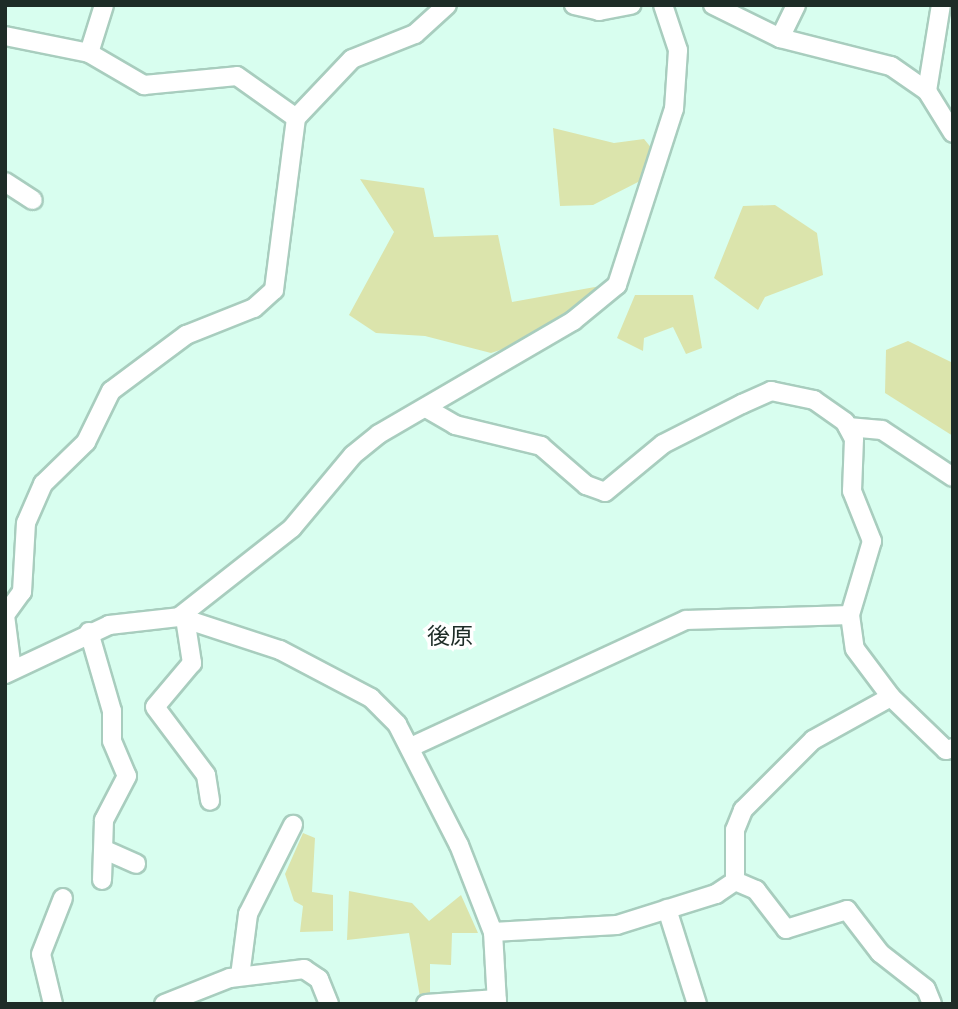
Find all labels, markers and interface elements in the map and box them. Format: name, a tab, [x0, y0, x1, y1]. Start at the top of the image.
district label: 後原	[427, 622, 473, 650]

